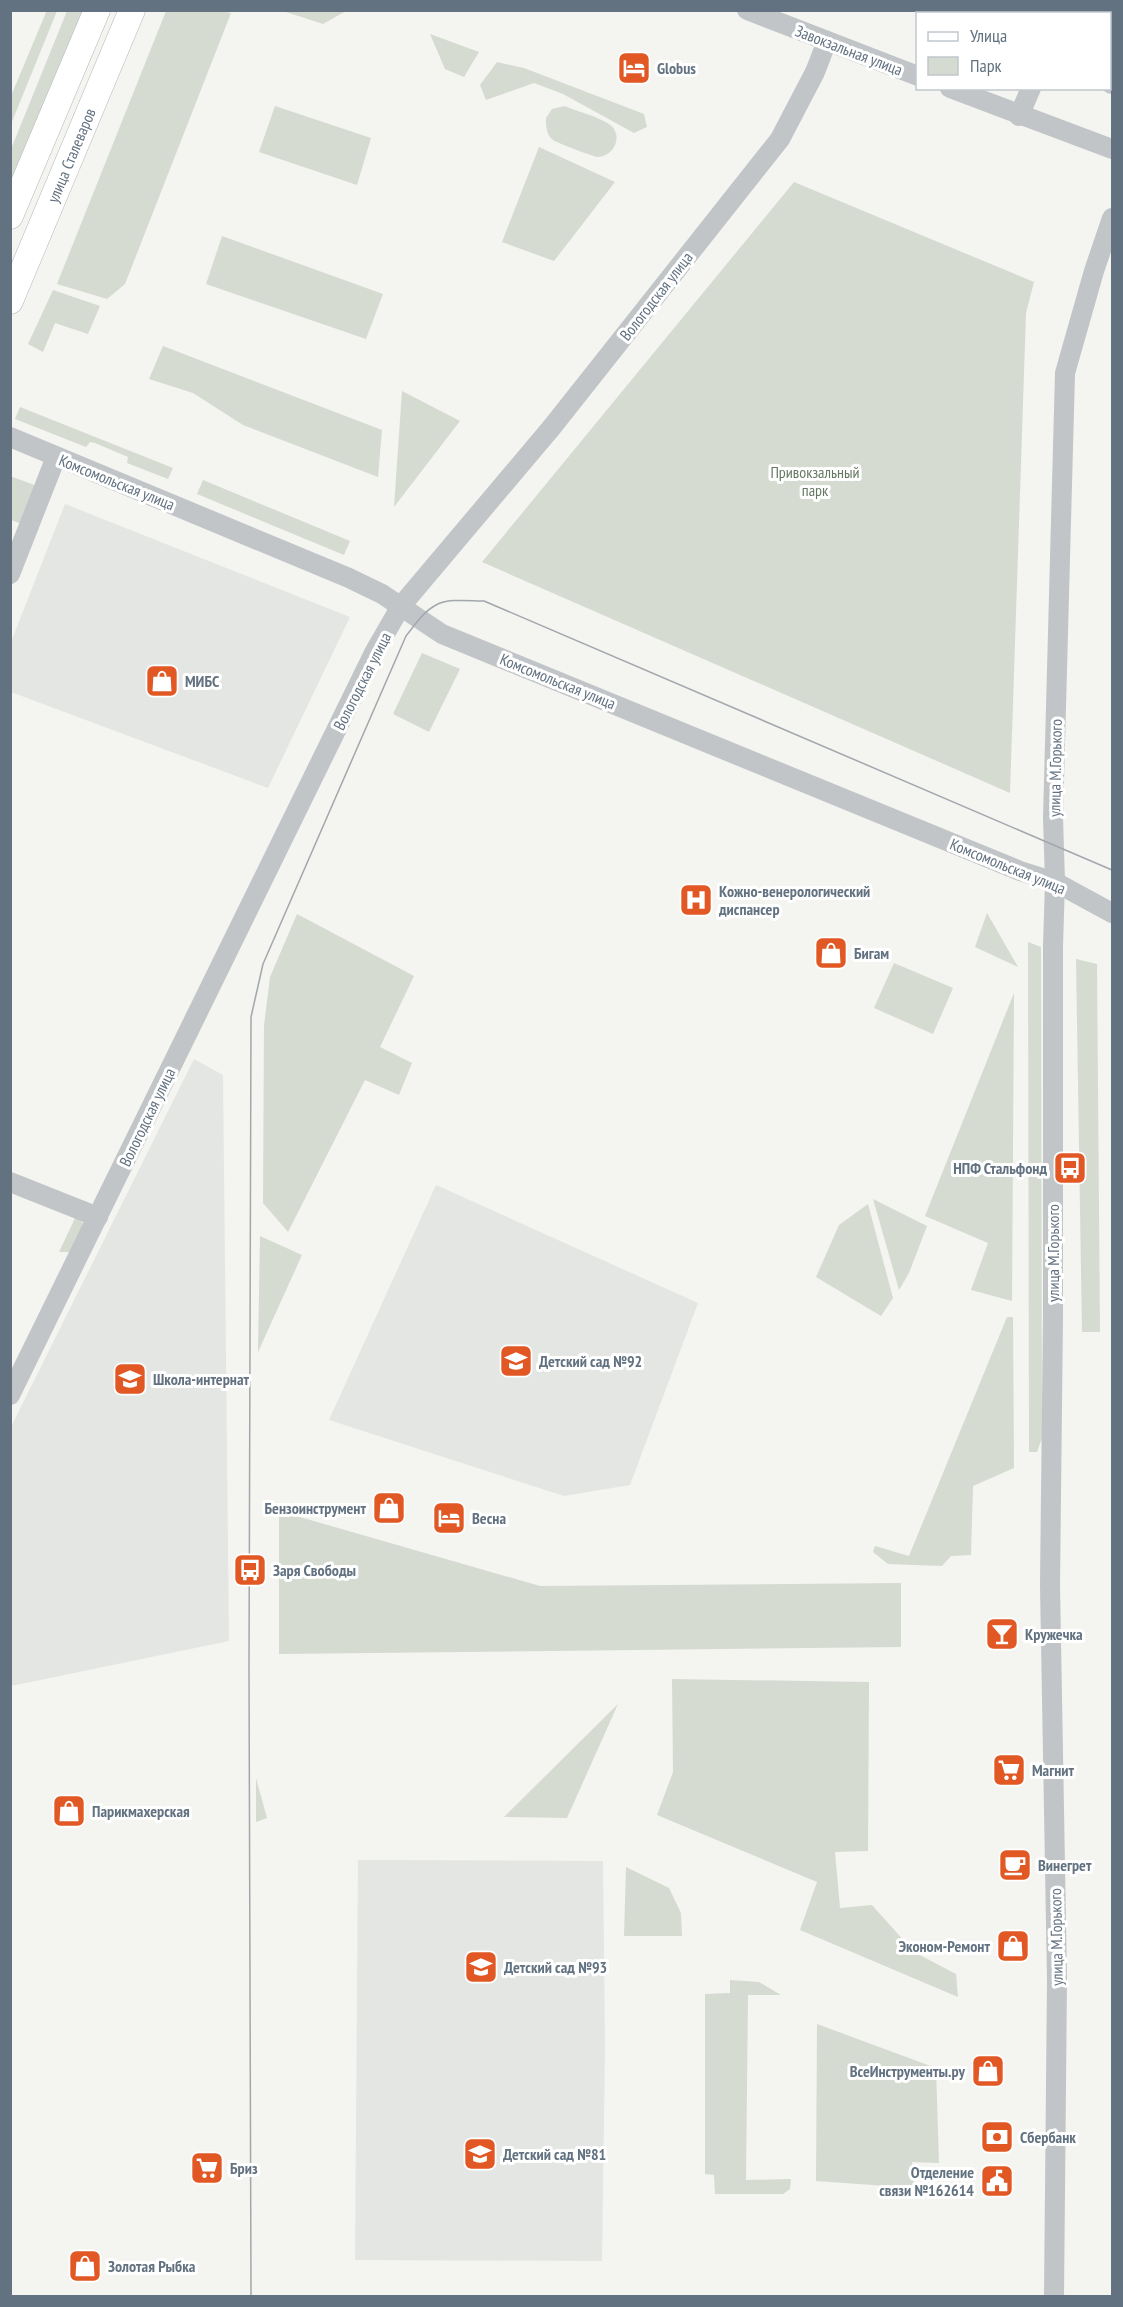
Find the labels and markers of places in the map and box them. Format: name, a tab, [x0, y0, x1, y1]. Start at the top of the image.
hotel icon: Globus	[616, 50, 652, 86]
place label: Globus	[657, 58, 696, 78]
shop icon: МИБС	[144, 663, 180, 699]
place label: МИБС	[185, 671, 220, 691]
place label: Кожно-венерологический диспансер	[718, 881, 870, 919]
hospital icon: Кожно-венерологический диспансер	[678, 882, 714, 918]
shop icon: Бигам	[813, 935, 849, 971]
place label: Бигам	[854, 943, 889, 963]
bus stop icon: НПФ Стальфонд	[1052, 1150, 1088, 1186]
place label: НПФ Стальфонд	[953, 1158, 1047, 1178]
school or university icon: Детский сад №92	[498, 1343, 534, 1379]
place label: Детский сад №92	[539, 1351, 642, 1371]
school or university icon: Школа-интернат	[112, 1361, 148, 1397]
place label: Школа-интернат	[153, 1369, 250, 1389]
shop icon: Бензоинструмент	[371, 1490, 407, 1526]
place label: Бензоинструмент	[264, 1498, 366, 1518]
hotel icon: Весна	[431, 1500, 467, 1536]
place label: Весна	[472, 1508, 506, 1528]
bus stop icon: Заря Свободы	[232, 1552, 268, 1588]
place label: Заря Свободы	[273, 1560, 356, 1580]
bar icon: Кружечка	[984, 1616, 1020, 1652]
place label: Кружечка	[1025, 1624, 1083, 1644]
supermarket icon: Магнит	[991, 1752, 1027, 1788]
place label: Магнит	[1032, 1760, 1074, 1780]
shop icon: Парикмахерская	[51, 1793, 87, 1829]
place label: Парикмахерская	[92, 1801, 190, 1821]
cafe icon: Винегрет	[997, 1847, 1033, 1883]
place label: Винегрет	[1038, 1855, 1092, 1875]
shop icon: Эконом-Ремонт	[995, 1928, 1031, 1964]
place label: Эконом-Ремонт	[898, 1936, 990, 1956]
school or university icon: Детский сад №93	[463, 1949, 499, 1985]
place label: Детский сад №93	[504, 1957, 607, 1977]
shop icon: ВсеИнструменты.ру	[970, 2053, 1006, 2089]
place label: ВсеИнструменты.ру	[850, 2061, 966, 2081]
bank icon: Сбербанк	[979, 2119, 1015, 2155]
place label: Сбербанк	[1020, 2127, 1076, 2147]
school or university icon: Детский сад №81	[462, 2136, 498, 2172]
place label: Детский сад №81	[503, 2144, 606, 2164]
supermarket icon: Бриз	[189, 2150, 225, 2186]
place label: Бриз	[230, 2158, 258, 2178]
place label: Отделение связи №162614	[879, 2162, 974, 2200]
public building icon: Отделение связи №162614	[979, 2163, 1015, 2199]
shop icon: Золотая Рыбка	[67, 2248, 103, 2284]
place label: Золотая Рыбка	[108, 2256, 196, 2276]

